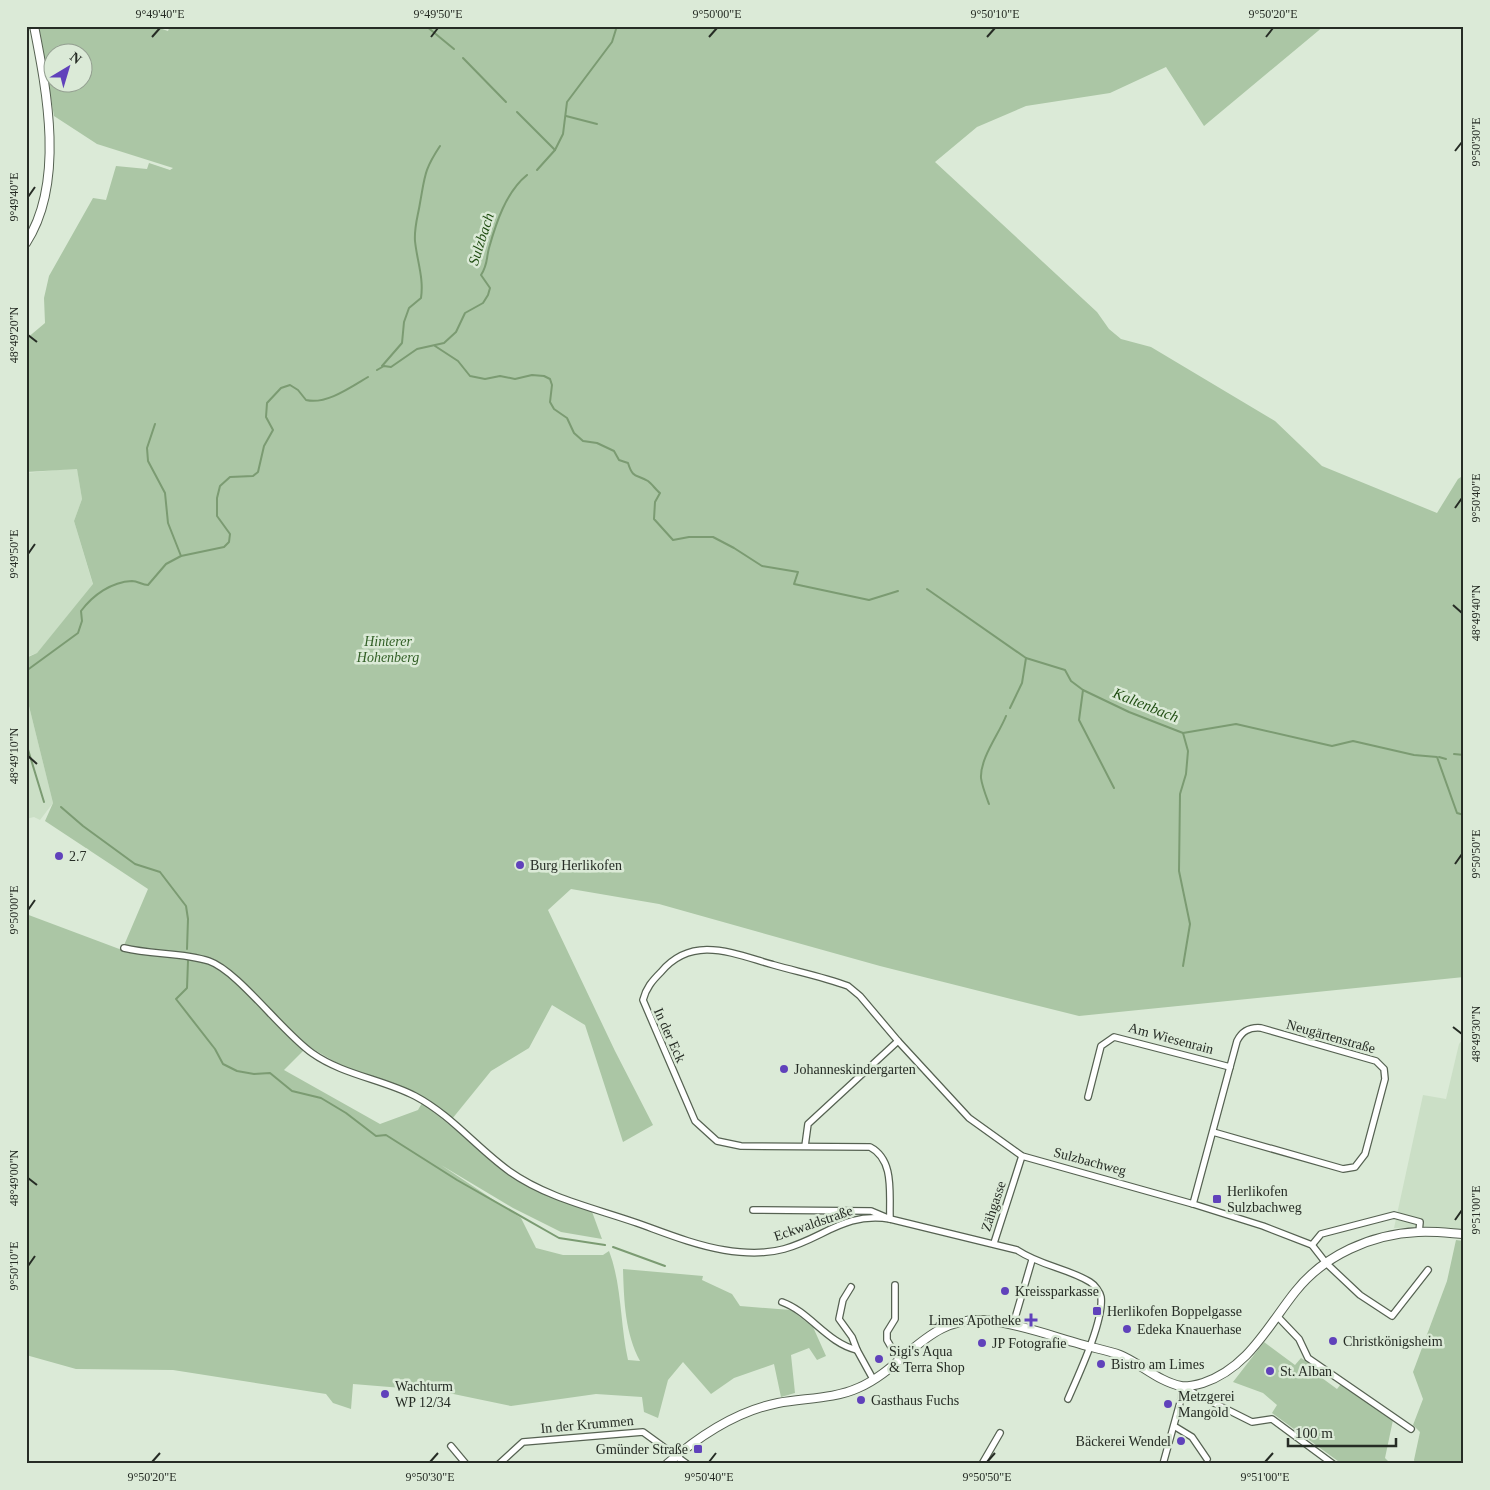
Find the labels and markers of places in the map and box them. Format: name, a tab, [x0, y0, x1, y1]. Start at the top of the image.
place label: 2.7	[69, 849, 87, 864]
marker: 2.7	[53, 850, 65, 862]
place label: Burg Herlikofen	[530, 858, 622, 873]
marker: Burg Herlikofen	[514, 859, 526, 871]
place label: Johanneskindergarten	[794, 1062, 916, 1077]
marker: Johanneskindergarten	[778, 1063, 790, 1075]
place label: Herlikofen Sulzbachweg	[1227, 1184, 1302, 1215]
marker: Herlikofen Sulzbachweg	[1211, 1193, 1223, 1205]
place label: Kreissparkasse	[1015, 1284, 1099, 1299]
marker: Kreissparkasse	[999, 1285, 1011, 1297]
place label: Herlikofen Boppelgasse	[1107, 1304, 1242, 1319]
marker: Herlikofen Boppelgasse	[1091, 1305, 1103, 1317]
place label: Limes Apotheke	[929, 1313, 1021, 1328]
marker: Limes Apotheke	[1025, 1314, 1037, 1326]
place label: Edeka Knauerhase	[1137, 1322, 1242, 1337]
marker: Edeka Knauerhase	[1121, 1323, 1133, 1335]
place label: Christkönigsheim	[1343, 1334, 1443, 1349]
marker: Christkönigsheim	[1327, 1335, 1339, 1347]
place label: JP Fotografie	[992, 1336, 1067, 1351]
marker: JP Fotografie	[976, 1337, 988, 1349]
place label: Sigi's Aqua & Terra Shop	[889, 1344, 965, 1375]
marker: Sigi's Aqua & Terra Shop	[873, 1353, 885, 1365]
place label: Bistro am Limes	[1111, 1357, 1204, 1372]
marker: Bistro am Limes	[1095, 1358, 1107, 1370]
place label: St. Alban	[1280, 1364, 1332, 1379]
marker: St. Alban	[1264, 1365, 1276, 1377]
place label: Wachturm WP 12/34	[395, 1379, 453, 1410]
marker: Wachturm WP 12/34	[379, 1388, 391, 1400]
place label: Metzgerei Mangold	[1178, 1389, 1235, 1420]
place label: Gasthaus Fuchs	[871, 1393, 959, 1408]
marker: Gasthaus Fuchs	[855, 1394, 867, 1406]
marker: Metzgerei Mangold	[1162, 1398, 1174, 1410]
place label: Bäckerei Wendel	[1076, 1434, 1171, 1449]
marker: Bäckerei Wendel	[1175, 1435, 1187, 1447]
place label: Gmünder Straße	[596, 1442, 688, 1457]
marker: Gmünder Straße	[692, 1443, 704, 1455]

